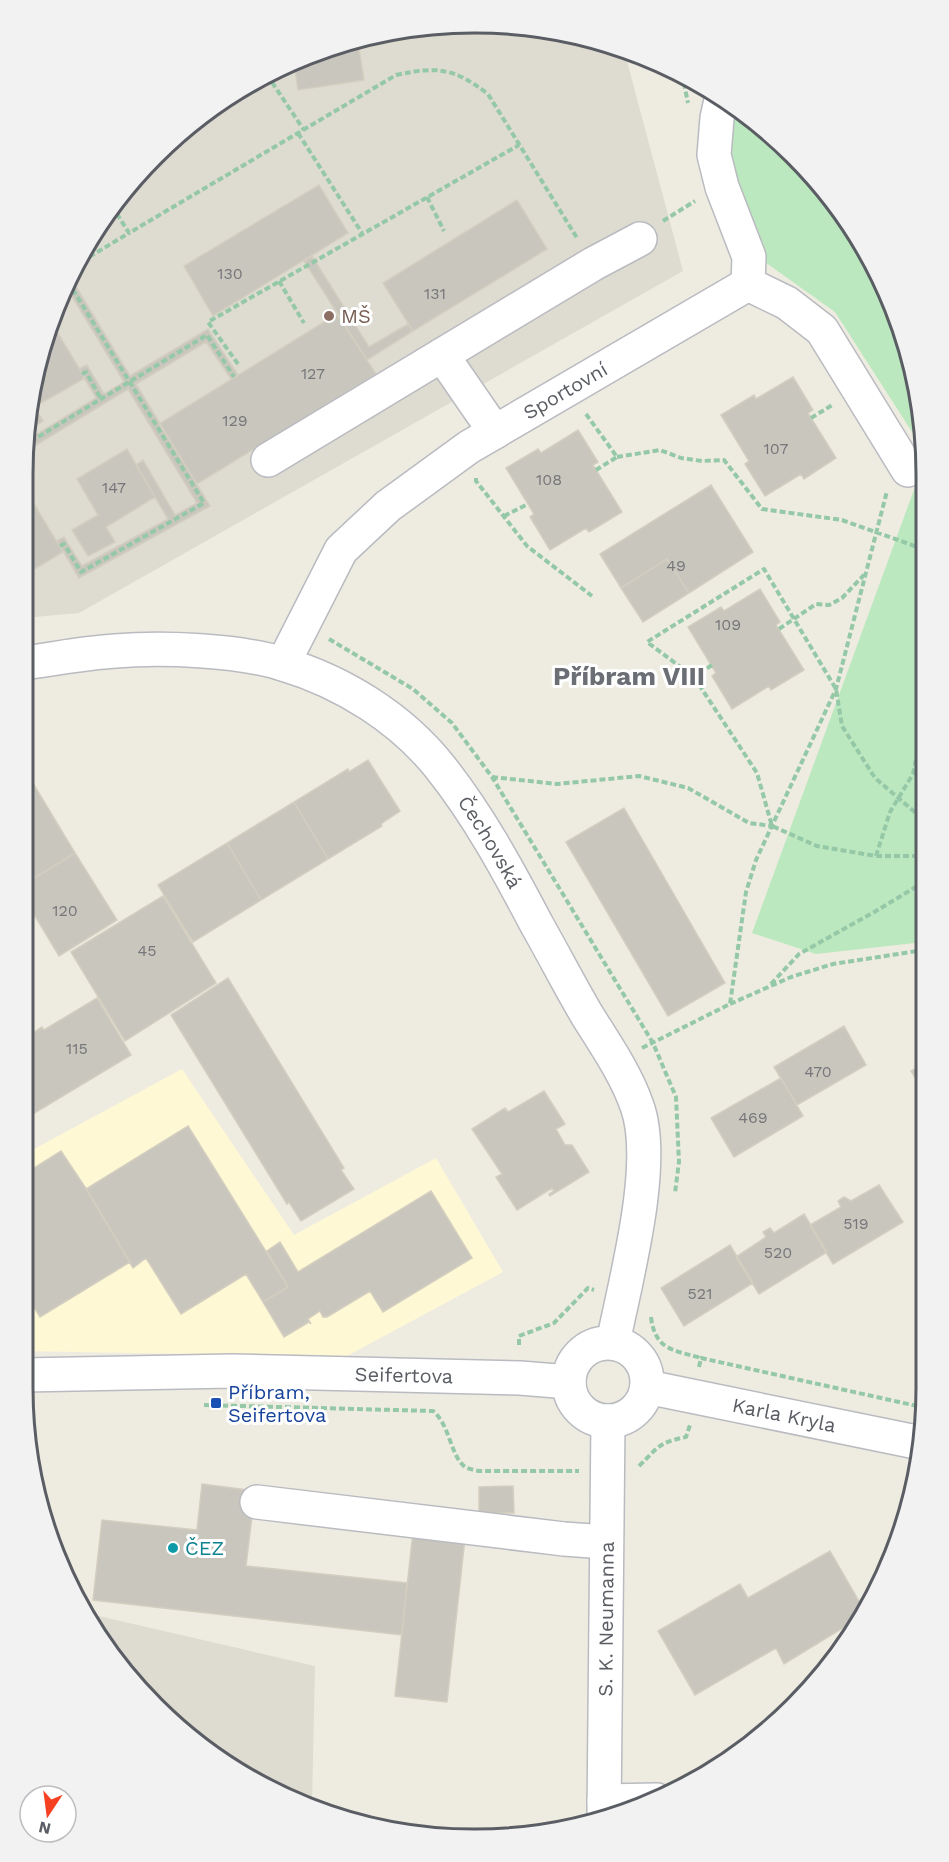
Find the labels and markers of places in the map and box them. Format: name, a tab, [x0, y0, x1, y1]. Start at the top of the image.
place label: MŠ	[341, 304, 371, 328]
marker: MŠ	[322, 309, 336, 323]
place label: Příbram, Seifertova	[228, 1380, 326, 1427]
marker: Příbram, Seifertova	[209, 1396, 223, 1410]
place label: ČEZ	[185, 1536, 224, 1560]
marker: ČEZ	[166, 1541, 180, 1555]

